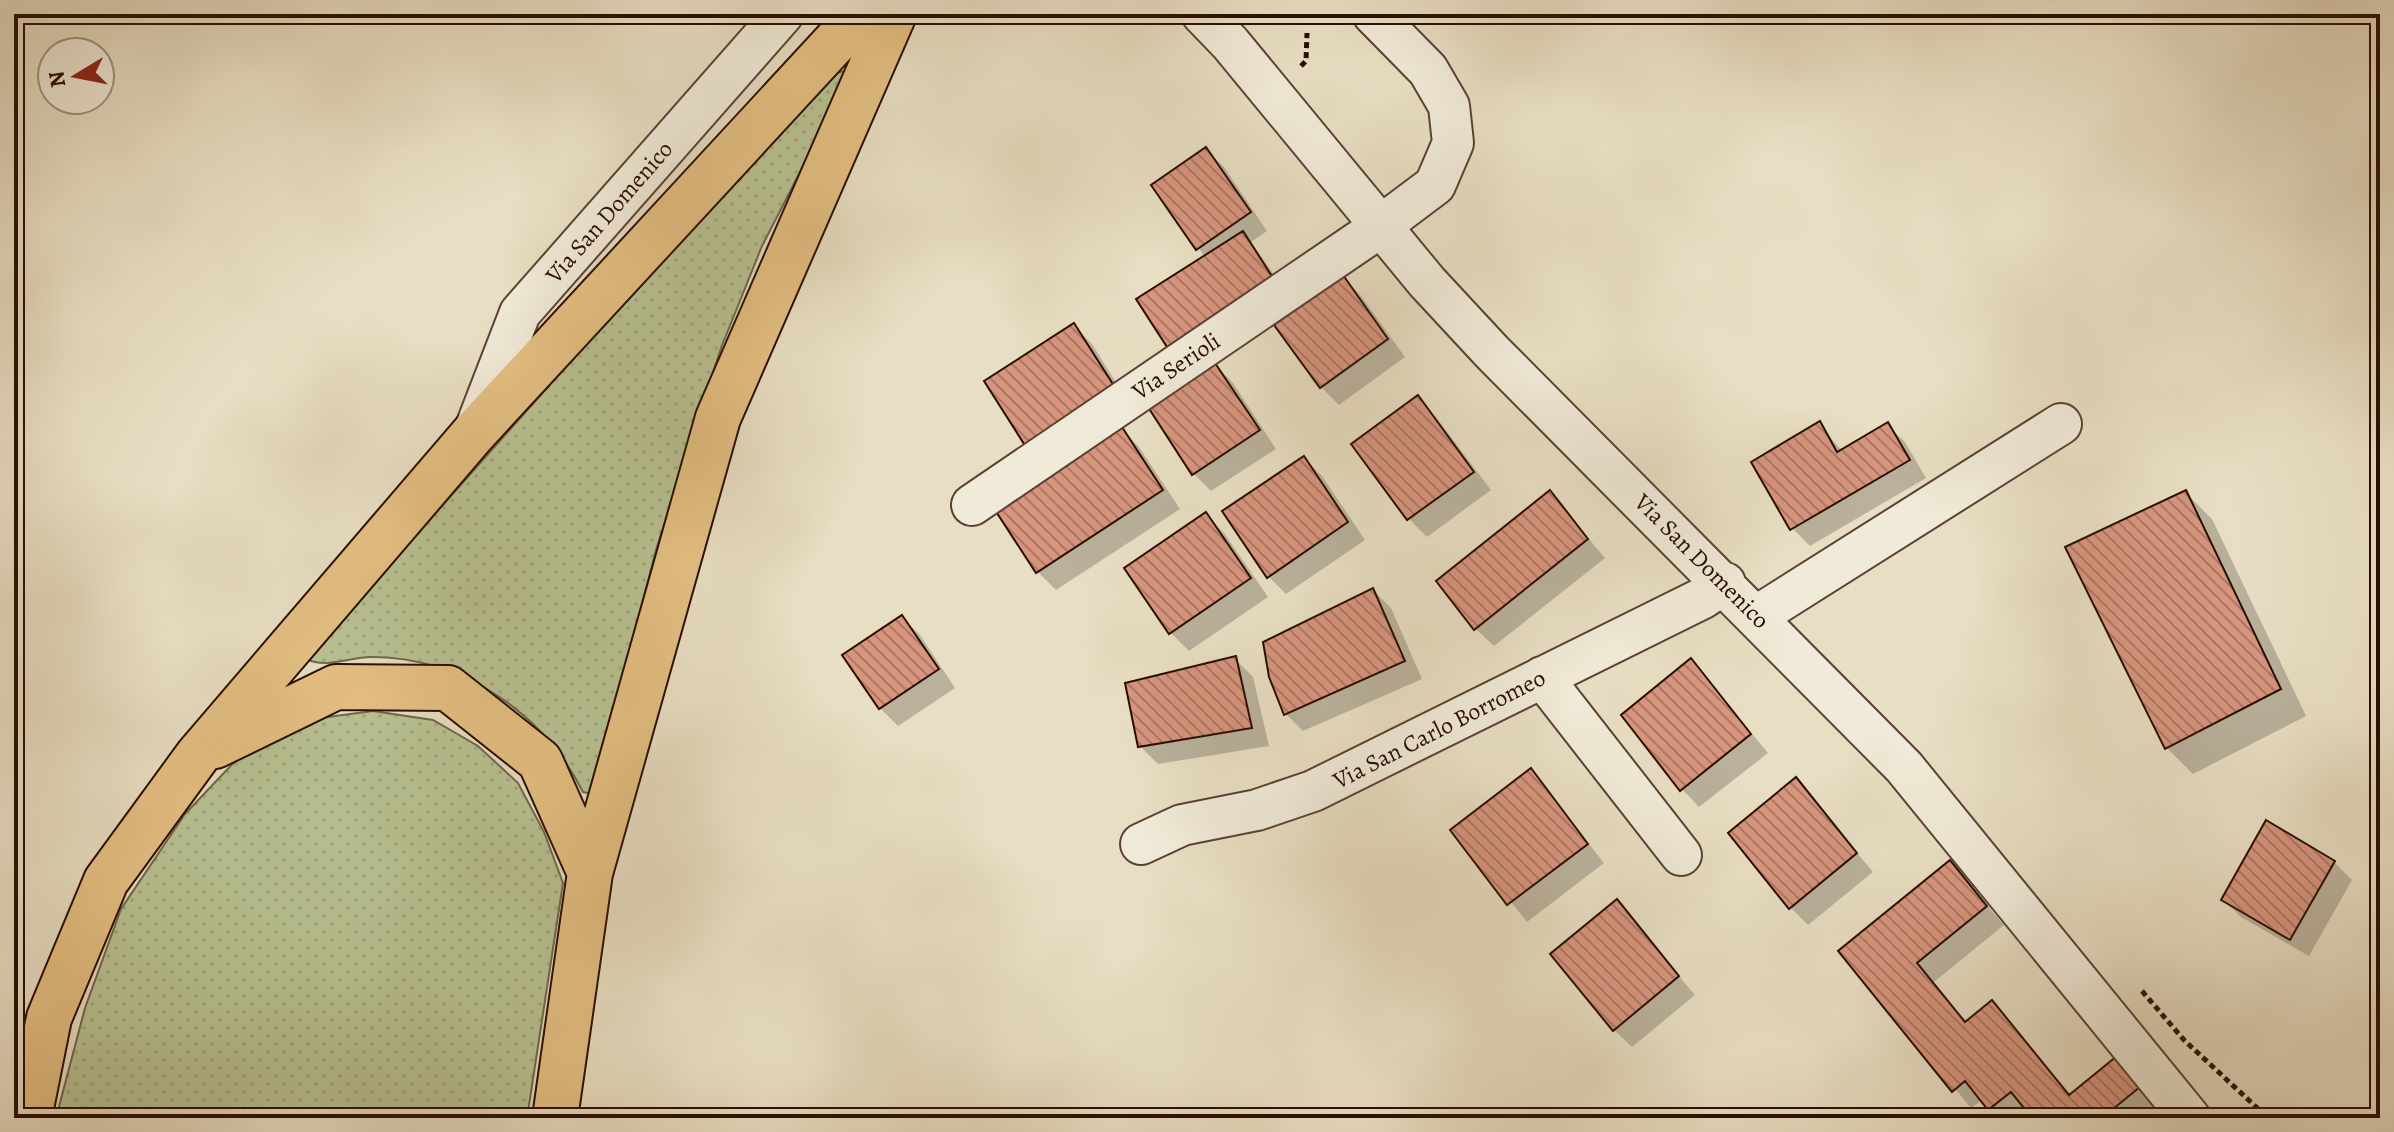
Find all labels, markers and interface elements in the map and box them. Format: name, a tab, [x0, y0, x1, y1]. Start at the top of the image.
north arrow	[36, 36, 116, 116]
text: N	[41, 69, 73, 90]
street label: Via San Domenico	[538, 134, 680, 291]
street label: Via Serioli	[1125, 325, 1226, 408]
street label: Via San Domenico	[1627, 486, 1777, 636]
street label: Via San Carlo Borromeo	[1326, 661, 1551, 797]

